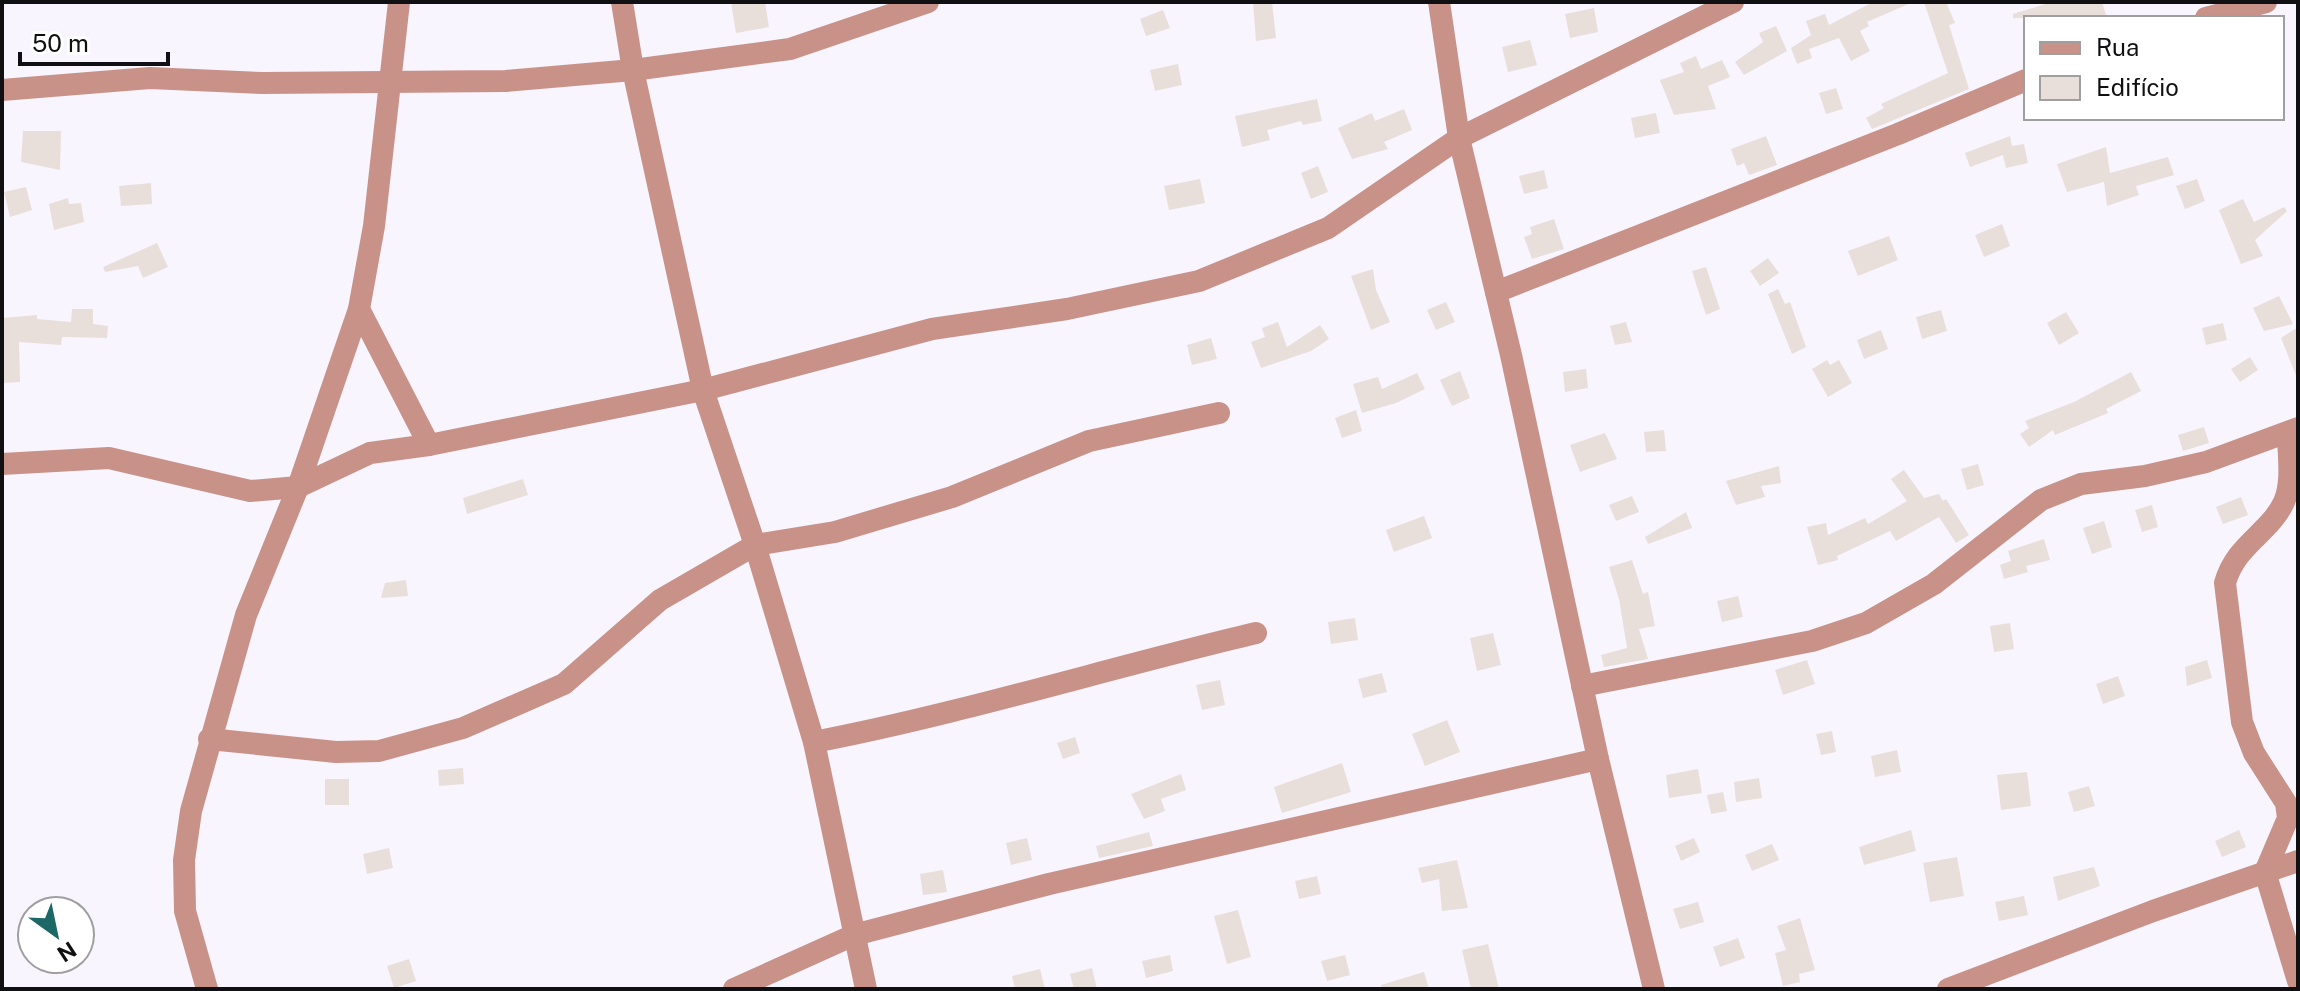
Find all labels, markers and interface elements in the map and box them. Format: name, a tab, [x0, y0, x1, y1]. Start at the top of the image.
scale bar	[20, 16, 168, 66]
legend	[2024, 16, 2284, 120]
text: 50 m	[32, 29, 89, 57]
text: Rua	[2096, 33, 2139, 61]
text: Edifício	[2096, 73, 2179, 101]
north arrow	[16, 895, 96, 975]
text: N	[53, 936, 81, 967]

